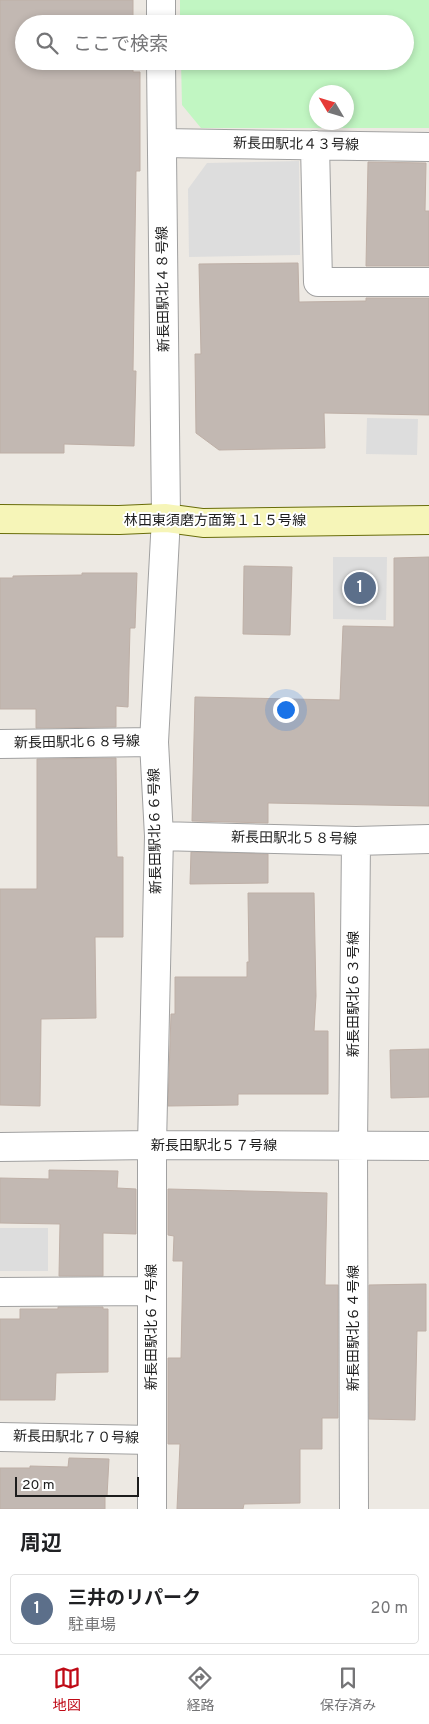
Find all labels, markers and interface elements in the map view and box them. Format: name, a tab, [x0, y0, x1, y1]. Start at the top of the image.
search box	[15, 15, 414, 70]
icon: search	[33, 29, 61, 57]
text: ここで検索	[73, 33, 168, 57]
north arrow	[309, 85, 354, 130]
street label: 新長田駅北４３号線	[233, 134, 359, 155]
street label: 新長田駅北４８号線	[153, 226, 174, 352]
street label: 林田東須磨方面第１１５号線	[124, 512, 306, 530]
pin: 1	[344, 569, 376, 607]
your location	[273, 697, 299, 723]
street label: 新長田駅北６８号線	[14, 732, 140, 753]
street label: 新長田駅北６６号線	[145, 768, 166, 894]
street label: 新長田駅北５８号線	[231, 828, 357, 849]
street label: 新長田駅北６３号線	[345, 931, 363, 1057]
street label: 新長田駅北５７号線	[151, 1137, 277, 1155]
street label: 新長田駅北６７号線	[143, 1264, 161, 1390]
street label: 新長田駅北６４号線	[345, 1265, 363, 1391]
street label: 新長田駅北７０号線	[13, 1427, 139, 1448]
scale bar	[15, 1474, 139, 1497]
text: 20 m	[22, 1477, 55, 1494]
text: 周辺	[20, 1531, 62, 1558]
text: 三井のリパーク	[68, 1587, 201, 1611]
text: 1	[34, 1599, 40, 1619]
text: 20 m	[371, 1599, 408, 1619]
text: 駐車場	[68, 1616, 116, 1636]
tab: 地図	[53, 1664, 81, 1715]
tab: 経路	[186, 1664, 214, 1715]
tab: 保存済み	[320, 1664, 376, 1715]

